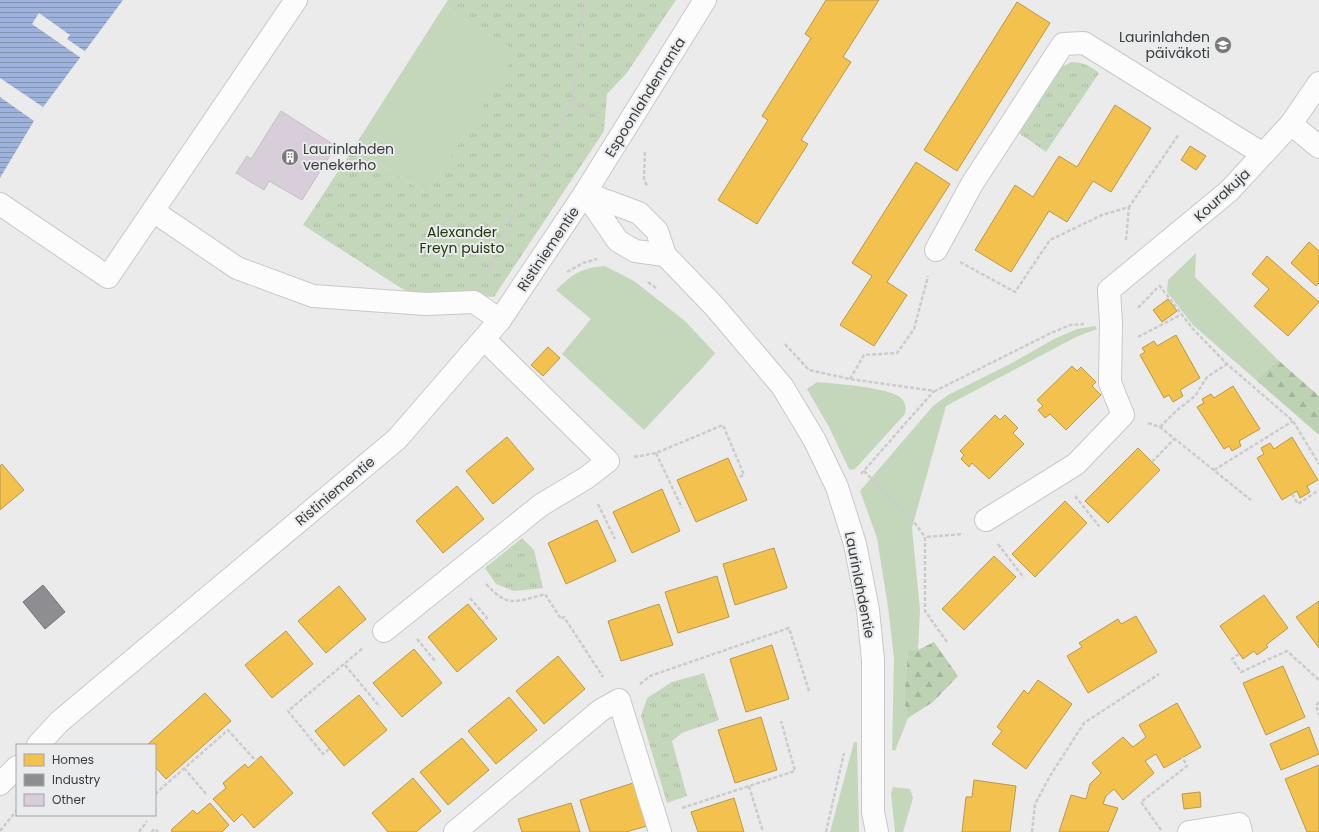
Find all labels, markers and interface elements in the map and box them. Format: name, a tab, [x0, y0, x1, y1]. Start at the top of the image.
place label: Laurinlahden päiväkoti	[1119, 27, 1210, 63]
street label: Espoonlahdenranta	[600, 33, 690, 161]
school or university icon: Laurinlahden päiväkoti	[1213, 35, 1233, 55]
place label: Laurinlahden venekerho	[303, 139, 394, 175]
building icon: Laurinlahden venekerho	[280, 147, 300, 167]
street label: Kourakuja	[1190, 164, 1254, 226]
street label: Ristiniementie	[512, 202, 584, 295]
park label: Alexander Freyn puisto	[420, 222, 504, 258]
street label: Ristiniementie	[291, 452, 379, 530]
street label: Laurinlahdentie	[840, 530, 880, 640]
legend	[16, 744, 156, 816]
text: Homes	[52, 751, 94, 768]
text: Industry	[52, 771, 101, 788]
text: Other	[52, 791, 86, 808]

